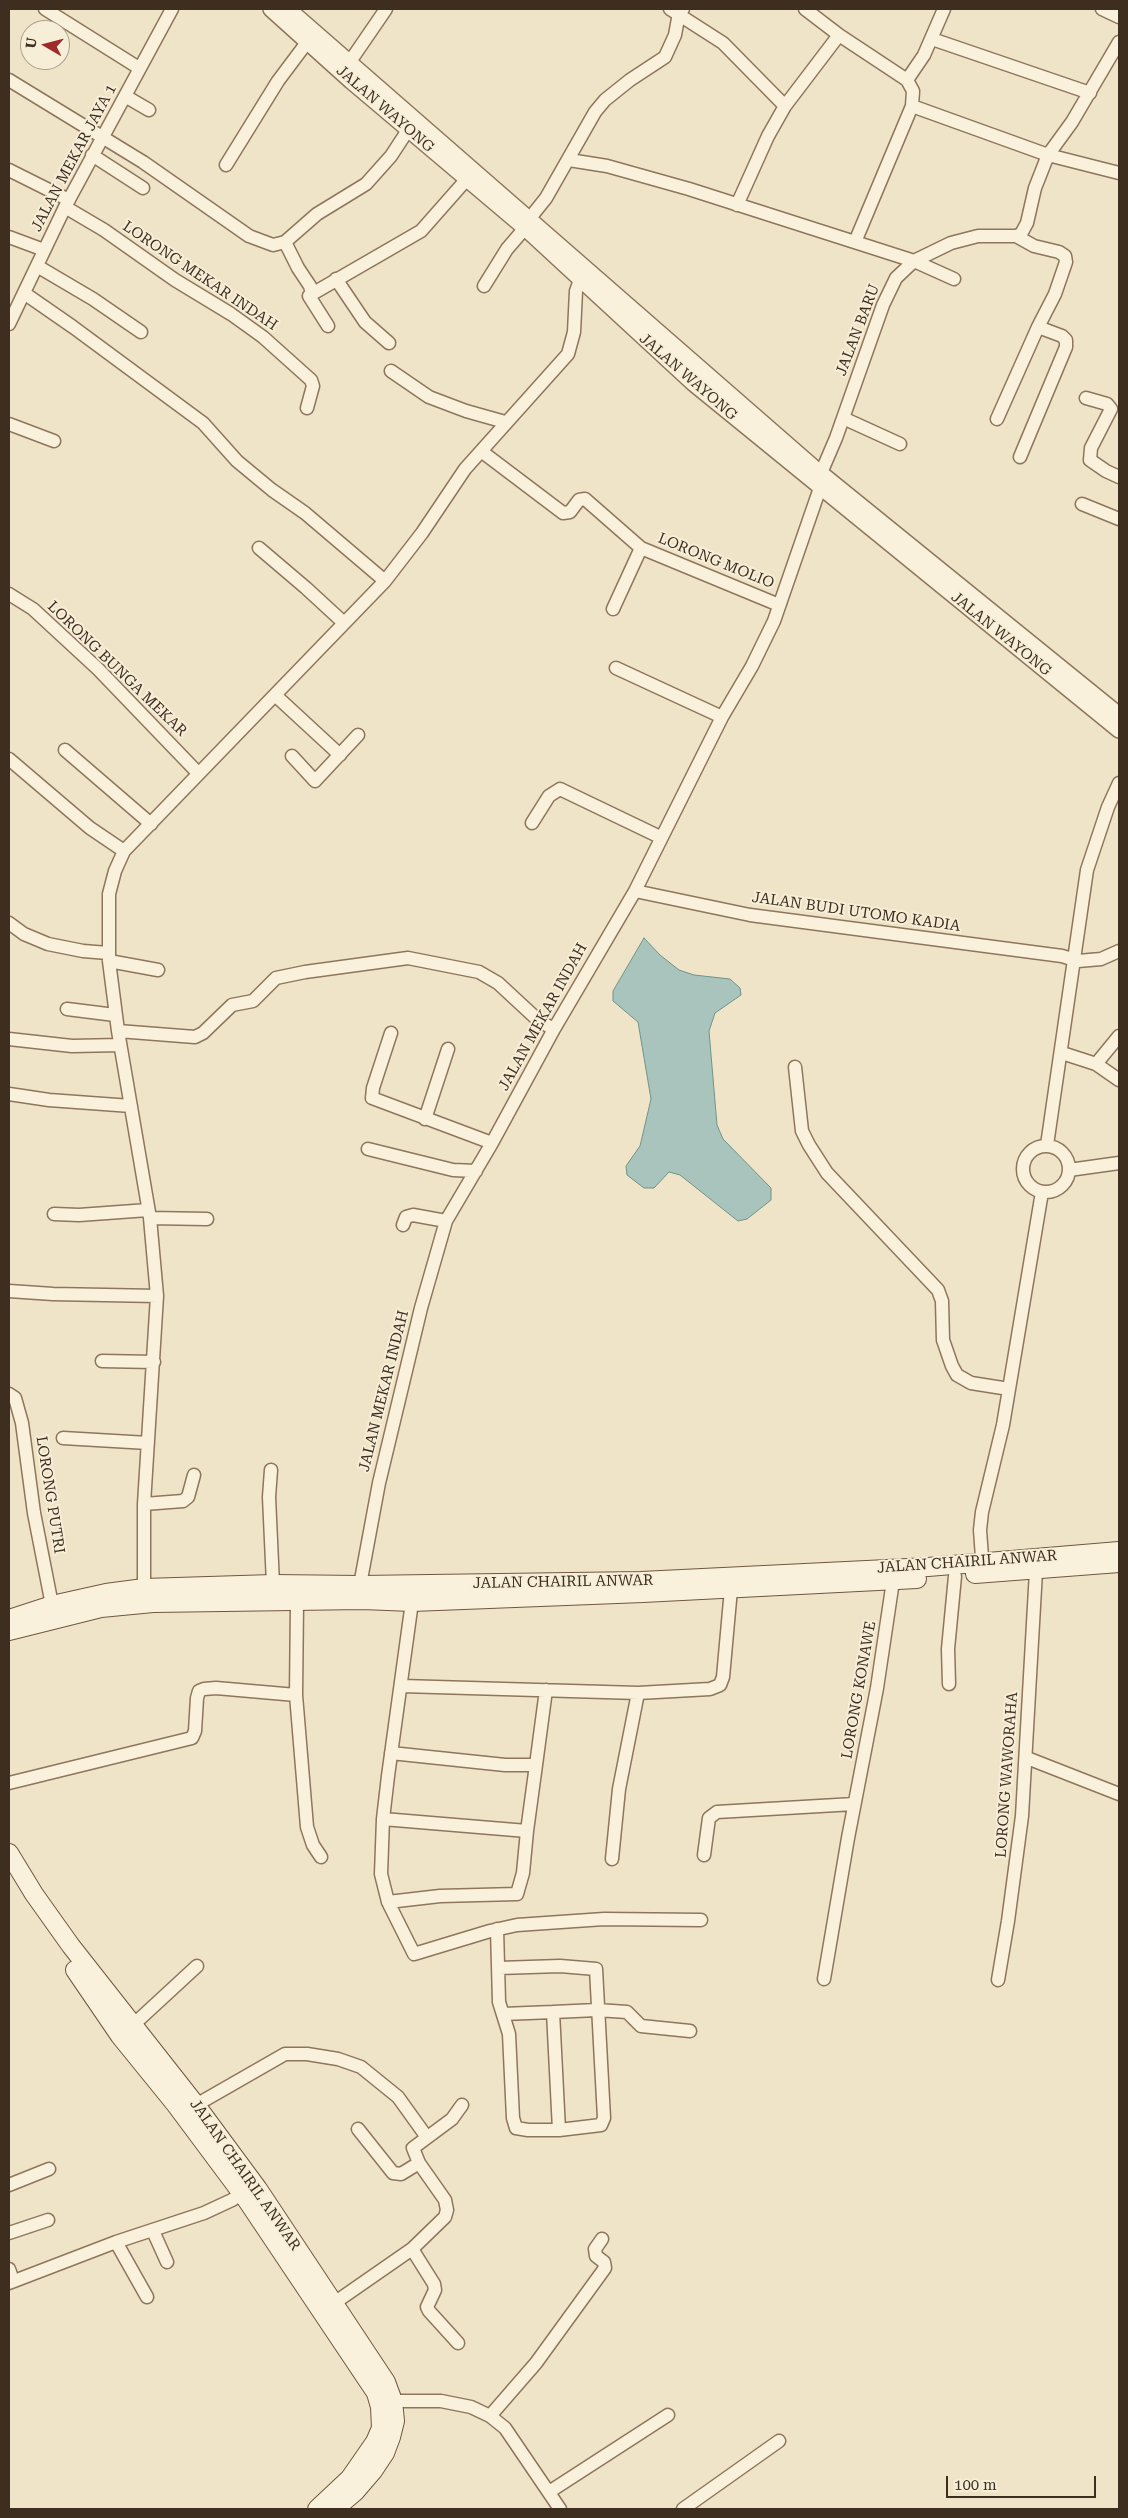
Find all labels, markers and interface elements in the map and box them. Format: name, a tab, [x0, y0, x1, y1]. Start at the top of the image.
north arrow	[20, 20, 70, 70]
text: U	[22, 37, 40, 50]
street label: JALAN WAYONG	[332, 62, 438, 156]
street label: JALAN MEKAR JAYA 1	[28, 81, 120, 235]
street label: LORONG MEKAR INDAH	[119, 217, 281, 335]
street label: JALAN BARU	[832, 282, 884, 378]
street label: JALAN WAYONG	[635, 330, 741, 424]
street label: LORONG MOLIO	[655, 529, 777, 593]
street label: JALAN WAYONG	[947, 588, 1055, 680]
street label: LORONG BUNGA MEKAR	[44, 598, 190, 740]
street label: JALAN BUDI UTOMO KADIA	[751, 888, 961, 936]
street label: JALAN MEKAR INDAH	[495, 940, 591, 1094]
street label: JALAN MEKAR INDAH	[355, 1308, 413, 1474]
street label: LORONG PUTRI	[32, 1435, 68, 1555]
street label: JALAN CHAIRIL ANWAR	[876, 1547, 1058, 1577]
street label: JALAN CHAIRIL ANWAR	[472, 1571, 654, 1593]
street label: LORONG KONAWE	[838, 1620, 880, 1760]
street label: LORONG WAWORAHA	[992, 1691, 1022, 1859]
street label: JALAN CHAIRIL ANWAR	[186, 2096, 304, 2254]
scale bar	[948, 2466, 1098, 2498]
text: 100 m	[954, 2476, 997, 2494]

